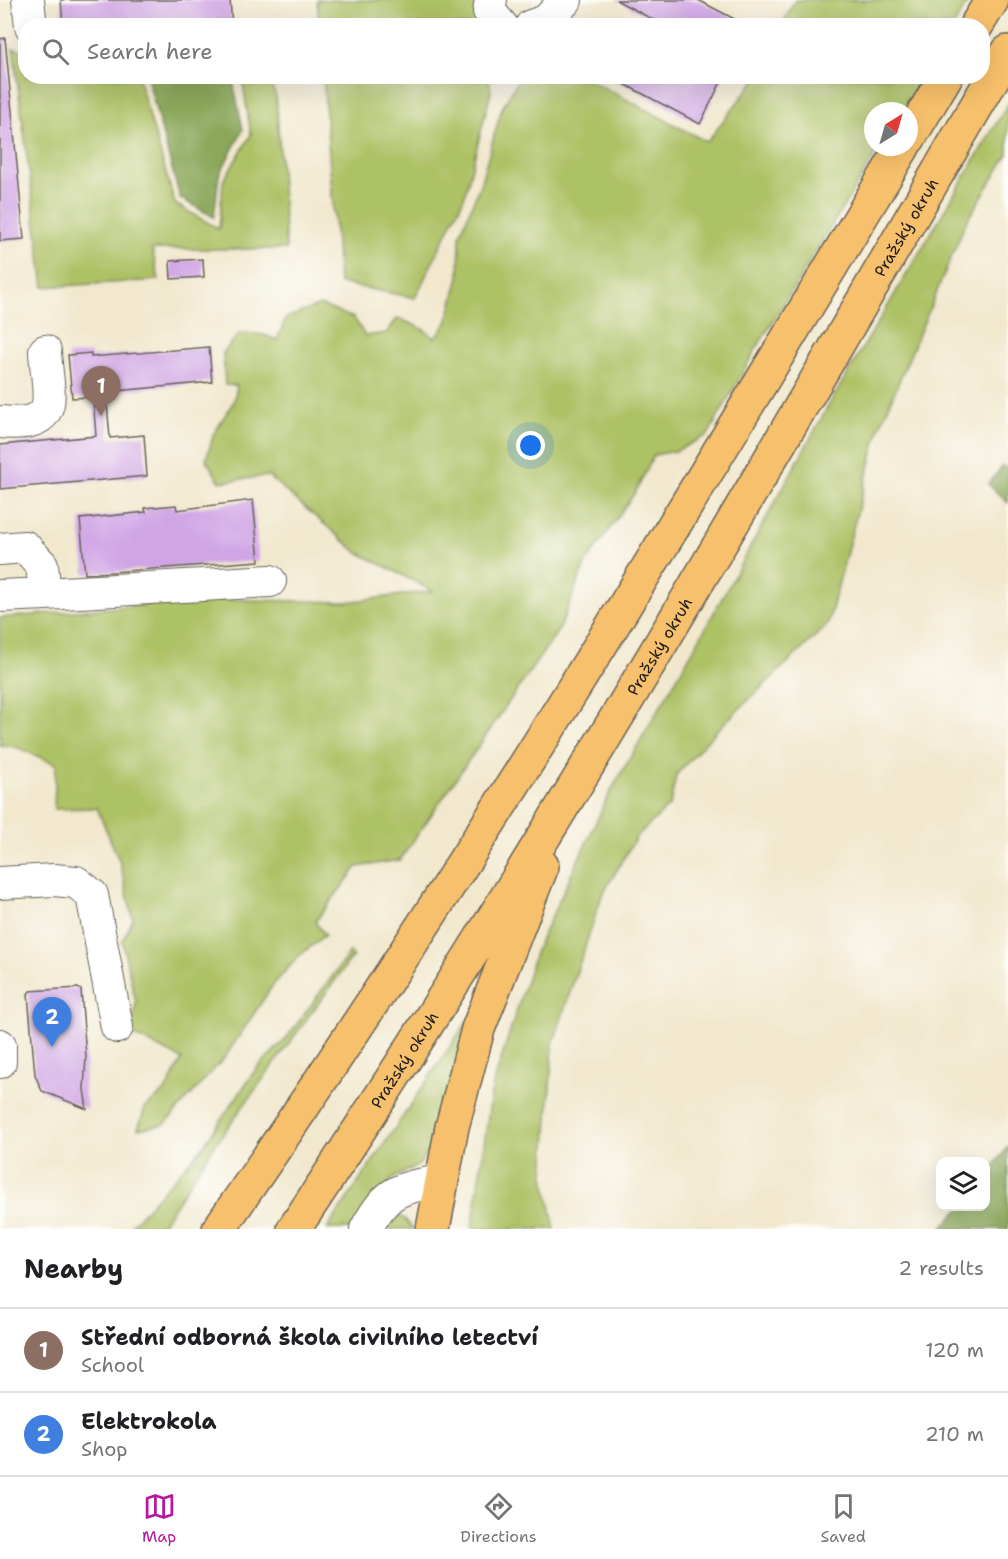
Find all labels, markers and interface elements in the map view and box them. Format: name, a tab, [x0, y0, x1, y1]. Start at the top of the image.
search box	[18, 18, 990, 84]
icon: search	[39, 35, 72, 68]
text: Search here	[87, 37, 213, 66]
north arrow	[864, 102, 918, 156]
street label: Pražský okruh	[869, 174, 943, 280]
pin: 1	[82, 366, 120, 416]
your location	[516, 431, 545, 460]
street label: Pražský okruh	[622, 593, 697, 699]
pin: 2	[32, 998, 72, 1047]
street label: Pražský okruh	[366, 1007, 443, 1112]
map controls	[936, 1157, 990, 1211]
button: layers	[936, 1157, 990, 1211]
text: Nearby	[24, 1251, 123, 1286]
text: 2 results	[898, 1255, 984, 1281]
text: Střední odborná škola civilního letectví	[81, 1323, 538, 1352]
text: 1	[39, 1337, 48, 1363]
text: 120 m	[925, 1337, 984, 1363]
text: School	[81, 1352, 144, 1378]
text: Elektrokola	[81, 1407, 217, 1436]
text: 2	[37, 1421, 51, 1447]
text: 210 m	[925, 1421, 984, 1447]
text: Shop	[81, 1436, 128, 1462]
tab: Map	[142, 1490, 176, 1547]
tab: Directions	[460, 1490, 537, 1547]
tab: Saved	[821, 1490, 866, 1547]

